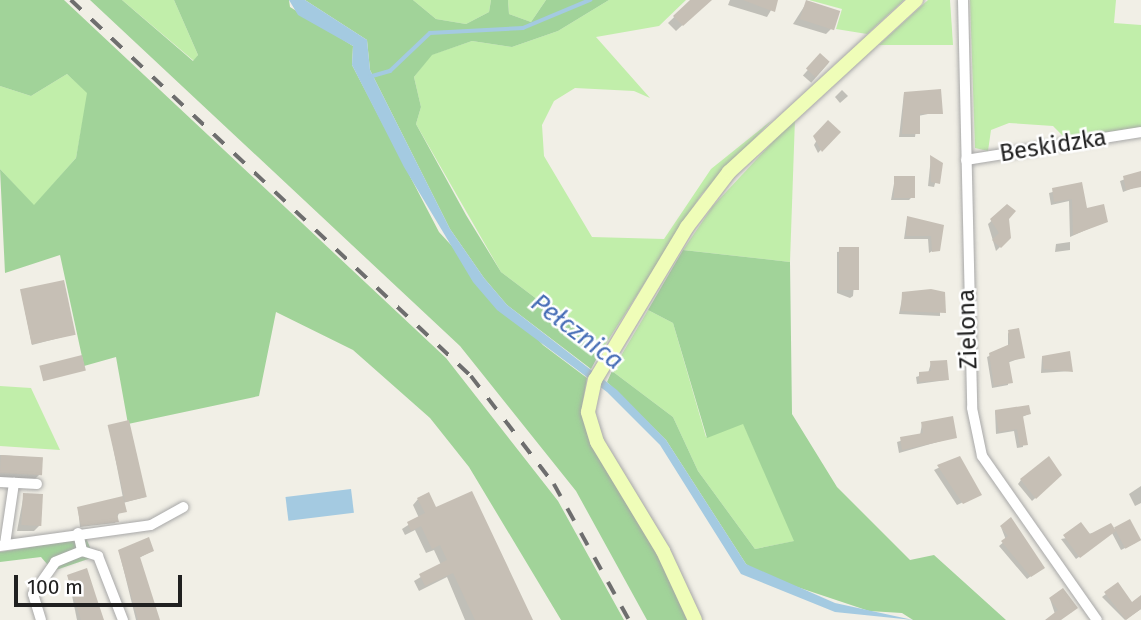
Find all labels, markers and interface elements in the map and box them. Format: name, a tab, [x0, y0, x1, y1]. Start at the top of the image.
street label: Beskidzka	[998, 123, 1108, 169]
water label: Pełcznica	[525, 287, 629, 377]
street label: Zielona	[952, 288, 984, 370]
scale bar	[18, 560, 186, 604]
text: 100 m	[27, 574, 83, 600]

